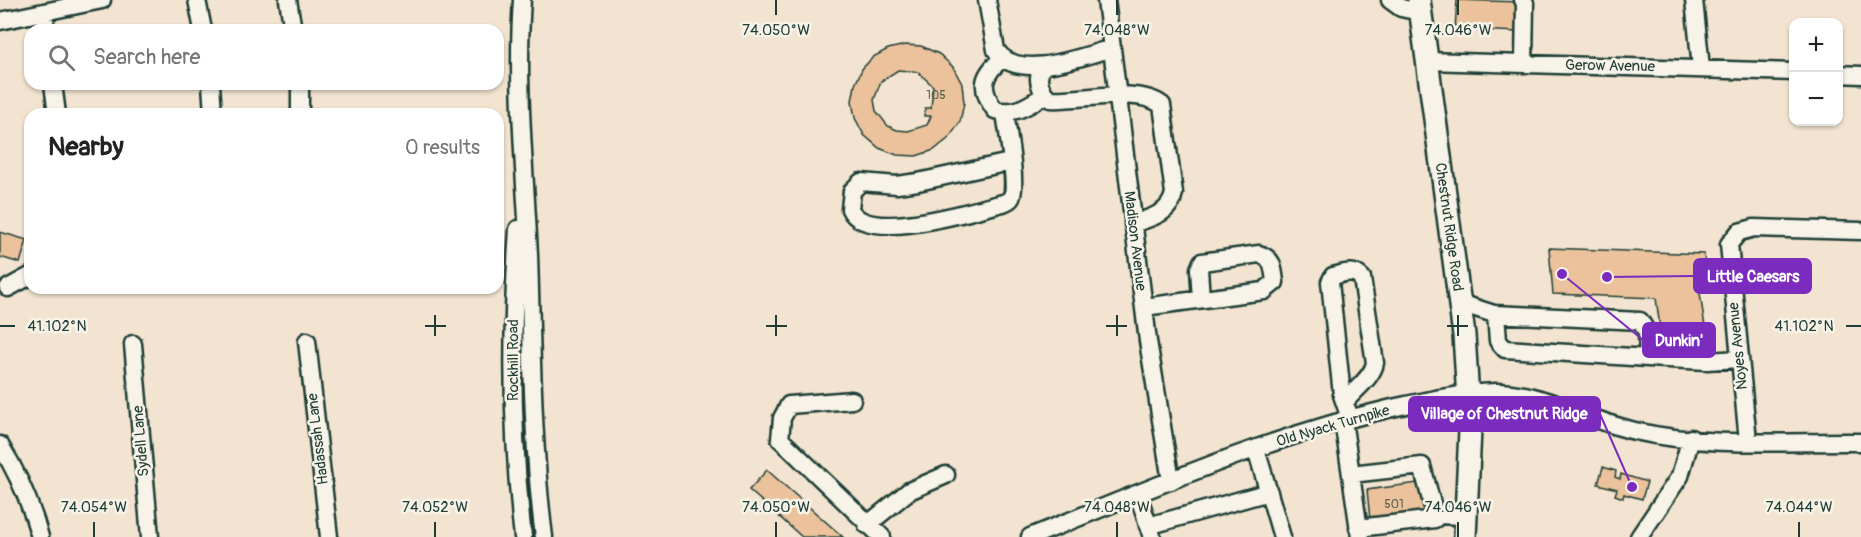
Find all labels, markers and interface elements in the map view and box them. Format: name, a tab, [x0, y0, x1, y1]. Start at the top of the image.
map controls	[1789, 18, 1843, 126]
button: +	[1789, 18, 1843, 72]
text: 74.050°W	[742, 21, 810, 40]
text: 74.048°W	[1084, 21, 1150, 40]
text: 74.046°W	[1425, 21, 1492, 40]
search box	[24, 24, 504, 90]
icon: search	[45, 41, 78, 74]
text: Search here	[93, 43, 200, 71]
street label: Gerow Avenue	[1565, 56, 1656, 76]
button: −	[1789, 72, 1843, 126]
house number: 105	[926, 88, 946, 103]
text: Nearby	[48, 131, 124, 163]
text: 0 results	[405, 135, 480, 160]
street label: Chestnut Ridge Road	[1431, 161, 1467, 293]
street label: Madison Avenue	[1119, 190, 1151, 293]
callout: Little Caesars	[1694, 259, 1811, 293]
text: Little Caesars	[1707, 267, 1800, 287]
street label: Noyes Avenue	[1724, 301, 1752, 391]
text: 41.102°N	[27, 317, 87, 336]
text: 41.102°N	[1774, 317, 1834, 336]
street label: Rockhill Road	[504, 319, 523, 401]
callout: Dunkin'	[1643, 323, 1715, 357]
text: Dunkin'	[1655, 331, 1703, 351]
street label: Hadassah Lane	[303, 391, 333, 486]
callout: Village of Chestnut Ridge	[1409, 397, 1600, 431]
street label: Old Nyack Turnpike	[1274, 401, 1392, 451]
street label: Sydell Lane	[128, 404, 154, 477]
text: Village of Chestnut Ridge	[1420, 404, 1589, 424]
house number: 501	[1384, 497, 1404, 512]
text: 74.054°W	[61, 498, 127, 517]
text: 74.052°W	[402, 498, 468, 517]
text: 74.050°W	[742, 498, 810, 517]
text: 74.048°W	[1084, 498, 1150, 517]
text: 74.046°W	[1425, 498, 1492, 517]
text: 74.044°W	[1766, 498, 1833, 517]

